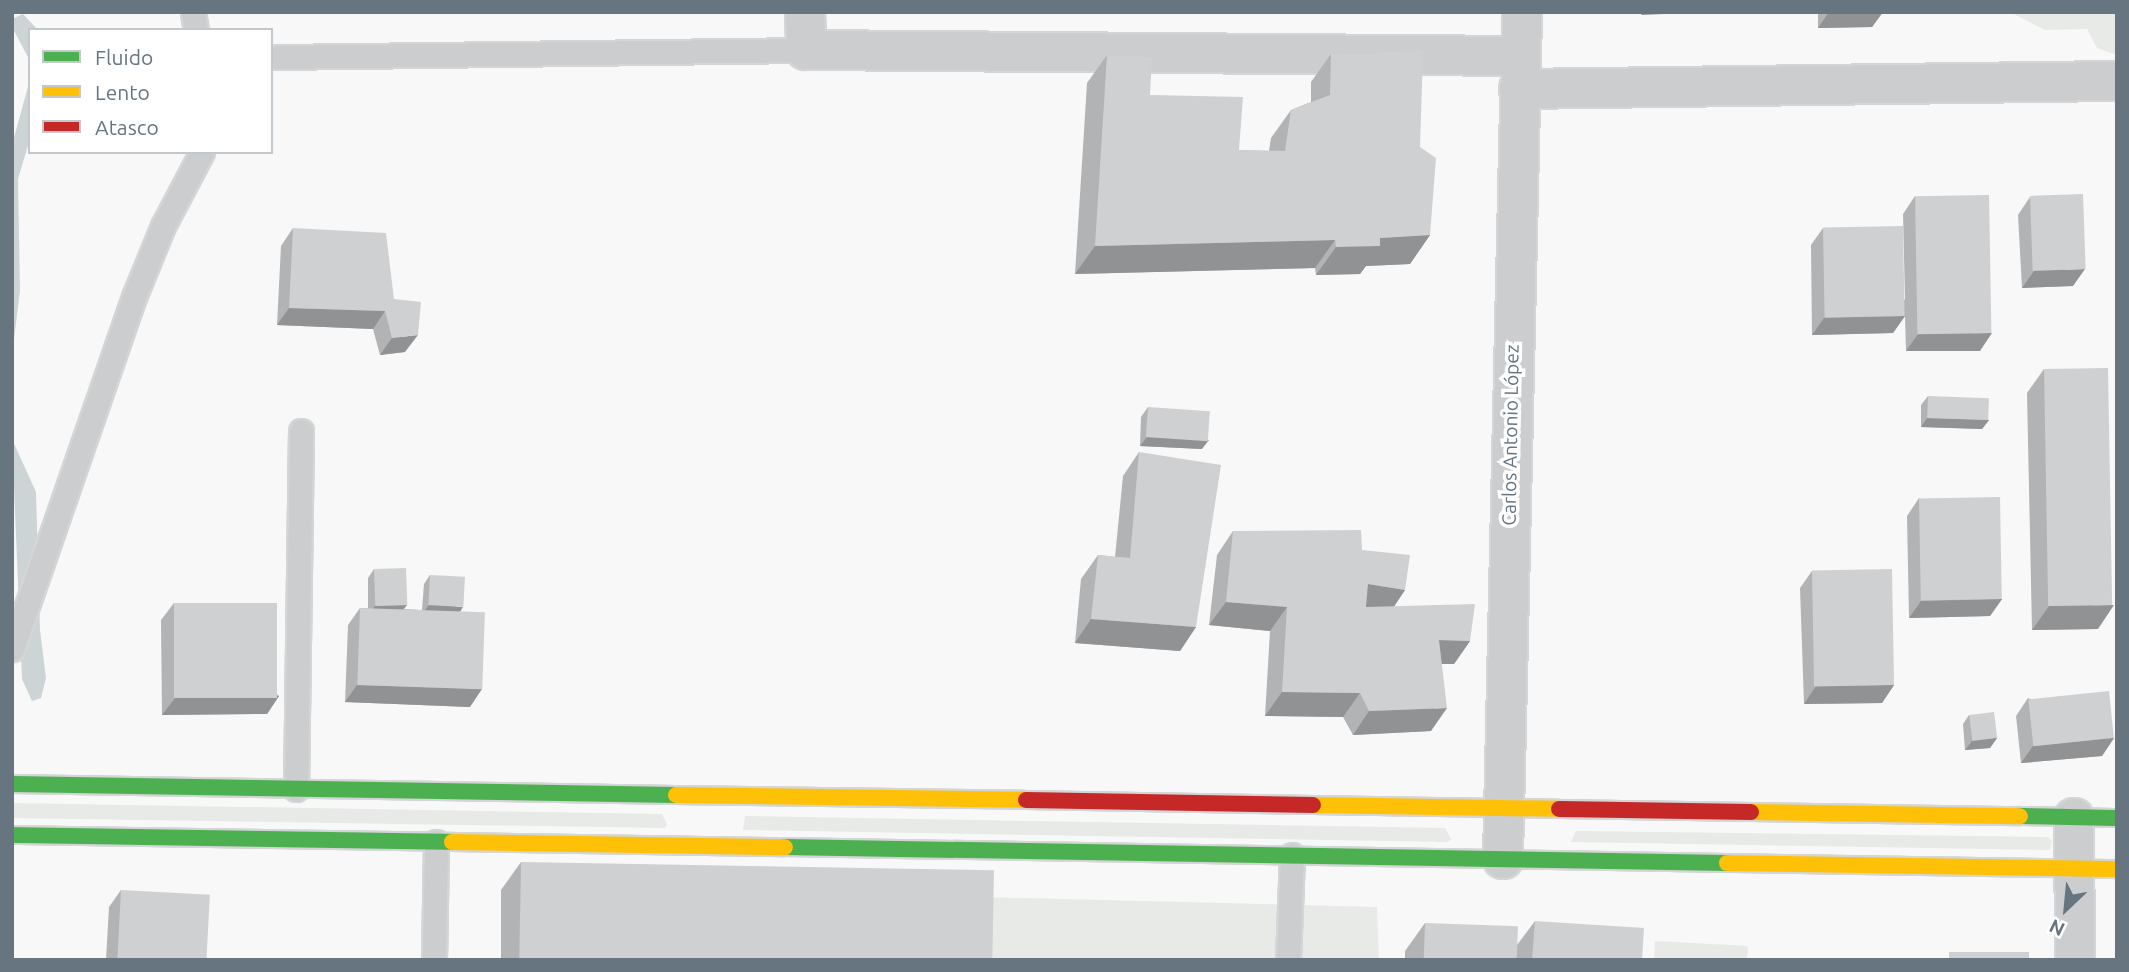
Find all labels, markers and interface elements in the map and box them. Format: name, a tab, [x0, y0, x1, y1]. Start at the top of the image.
legend	[28, 28, 273, 154]
text: Fluido	[95, 45, 153, 69]
text: Lento	[95, 80, 150, 104]
text: Atasco	[95, 115, 159, 139]
street label: Carlos Antonio López	[1498, 344, 1524, 526]
north arrow	[2031, 874, 2101, 944]
text: N	[2046, 915, 2068, 941]

